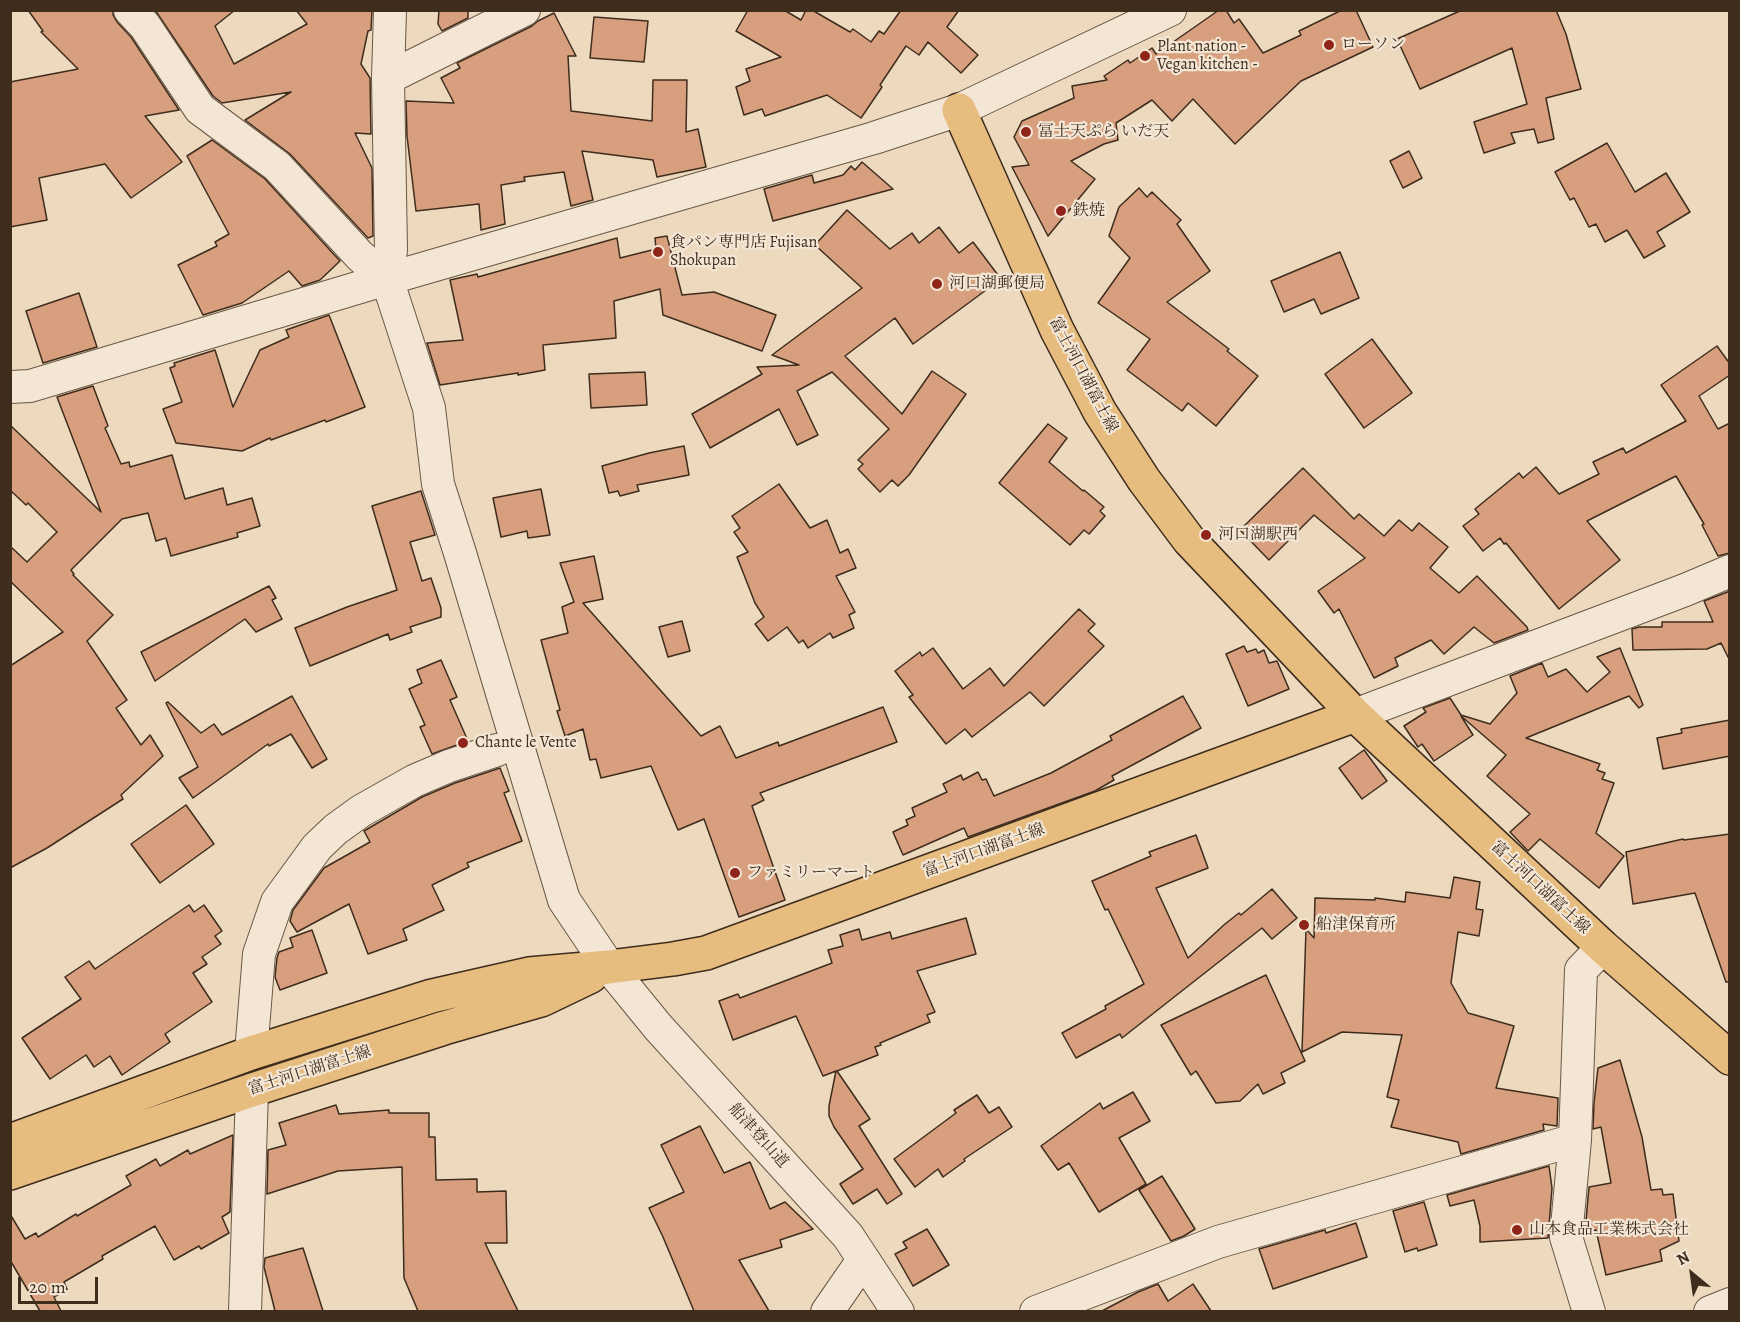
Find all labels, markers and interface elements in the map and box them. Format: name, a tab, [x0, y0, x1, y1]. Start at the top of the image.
place label: ローソン	[1341, 35, 1405, 55]
place label: Plant nation - Vegan kitchen -	[1157, 37, 1258, 75]
marker: ローソン	[1322, 38, 1336, 52]
marker: Plant nation - Vegan kitchen -	[1138, 49, 1152, 63]
place label: 冨士天ぷら いだ天	[1038, 122, 1169, 142]
marker: 冨士天ぷら いだ天	[1019, 125, 1033, 139]
place label: 鉄焼	[1073, 201, 1105, 221]
marker: 鉄焼	[1054, 204, 1068, 218]
place label: 食パン専門店 Fujisan Shokupan	[670, 233, 817, 271]
marker: 食パン専門店 Fujisan Shokupan	[651, 245, 665, 259]
place label: 河口湖郵便局	[949, 274, 1045, 294]
marker: 河口湖郵便局	[930, 277, 944, 291]
street label: 富士河口湖富士線	[1044, 314, 1122, 436]
place label: 河口湖駅西	[1218, 525, 1298, 545]
marker: 河口湖駅西	[1199, 528, 1213, 542]
place label: Chante le Vente	[475, 733, 577, 753]
marker: Chante le Vente	[456, 736, 470, 750]
street label: 富士河口湖富士線	[921, 820, 1047, 882]
street label: 富士河口湖富士線	[1487, 837, 1593, 939]
place label: ファミリーマート	[747, 863, 875, 883]
marker: ファミリーマート	[728, 866, 742, 880]
place label: 船津保育所	[1316, 915, 1396, 935]
marker: 船津保育所	[1297, 918, 1311, 932]
street label: 富士河口湖富士線	[246, 1042, 374, 1100]
street label: 船津登山道	[724, 1100, 792, 1172]
place label: 山本食品工業株式会社	[1529, 1220, 1689, 1240]
marker: 山本食品工業株式会社	[1510, 1223, 1524, 1237]
north arrow	[1662, 1244, 1722, 1304]
text: N	[1673, 1246, 1694, 1271]
scale bar	[21, 1265, 100, 1303]
text: 20 m	[29, 1275, 66, 1299]

